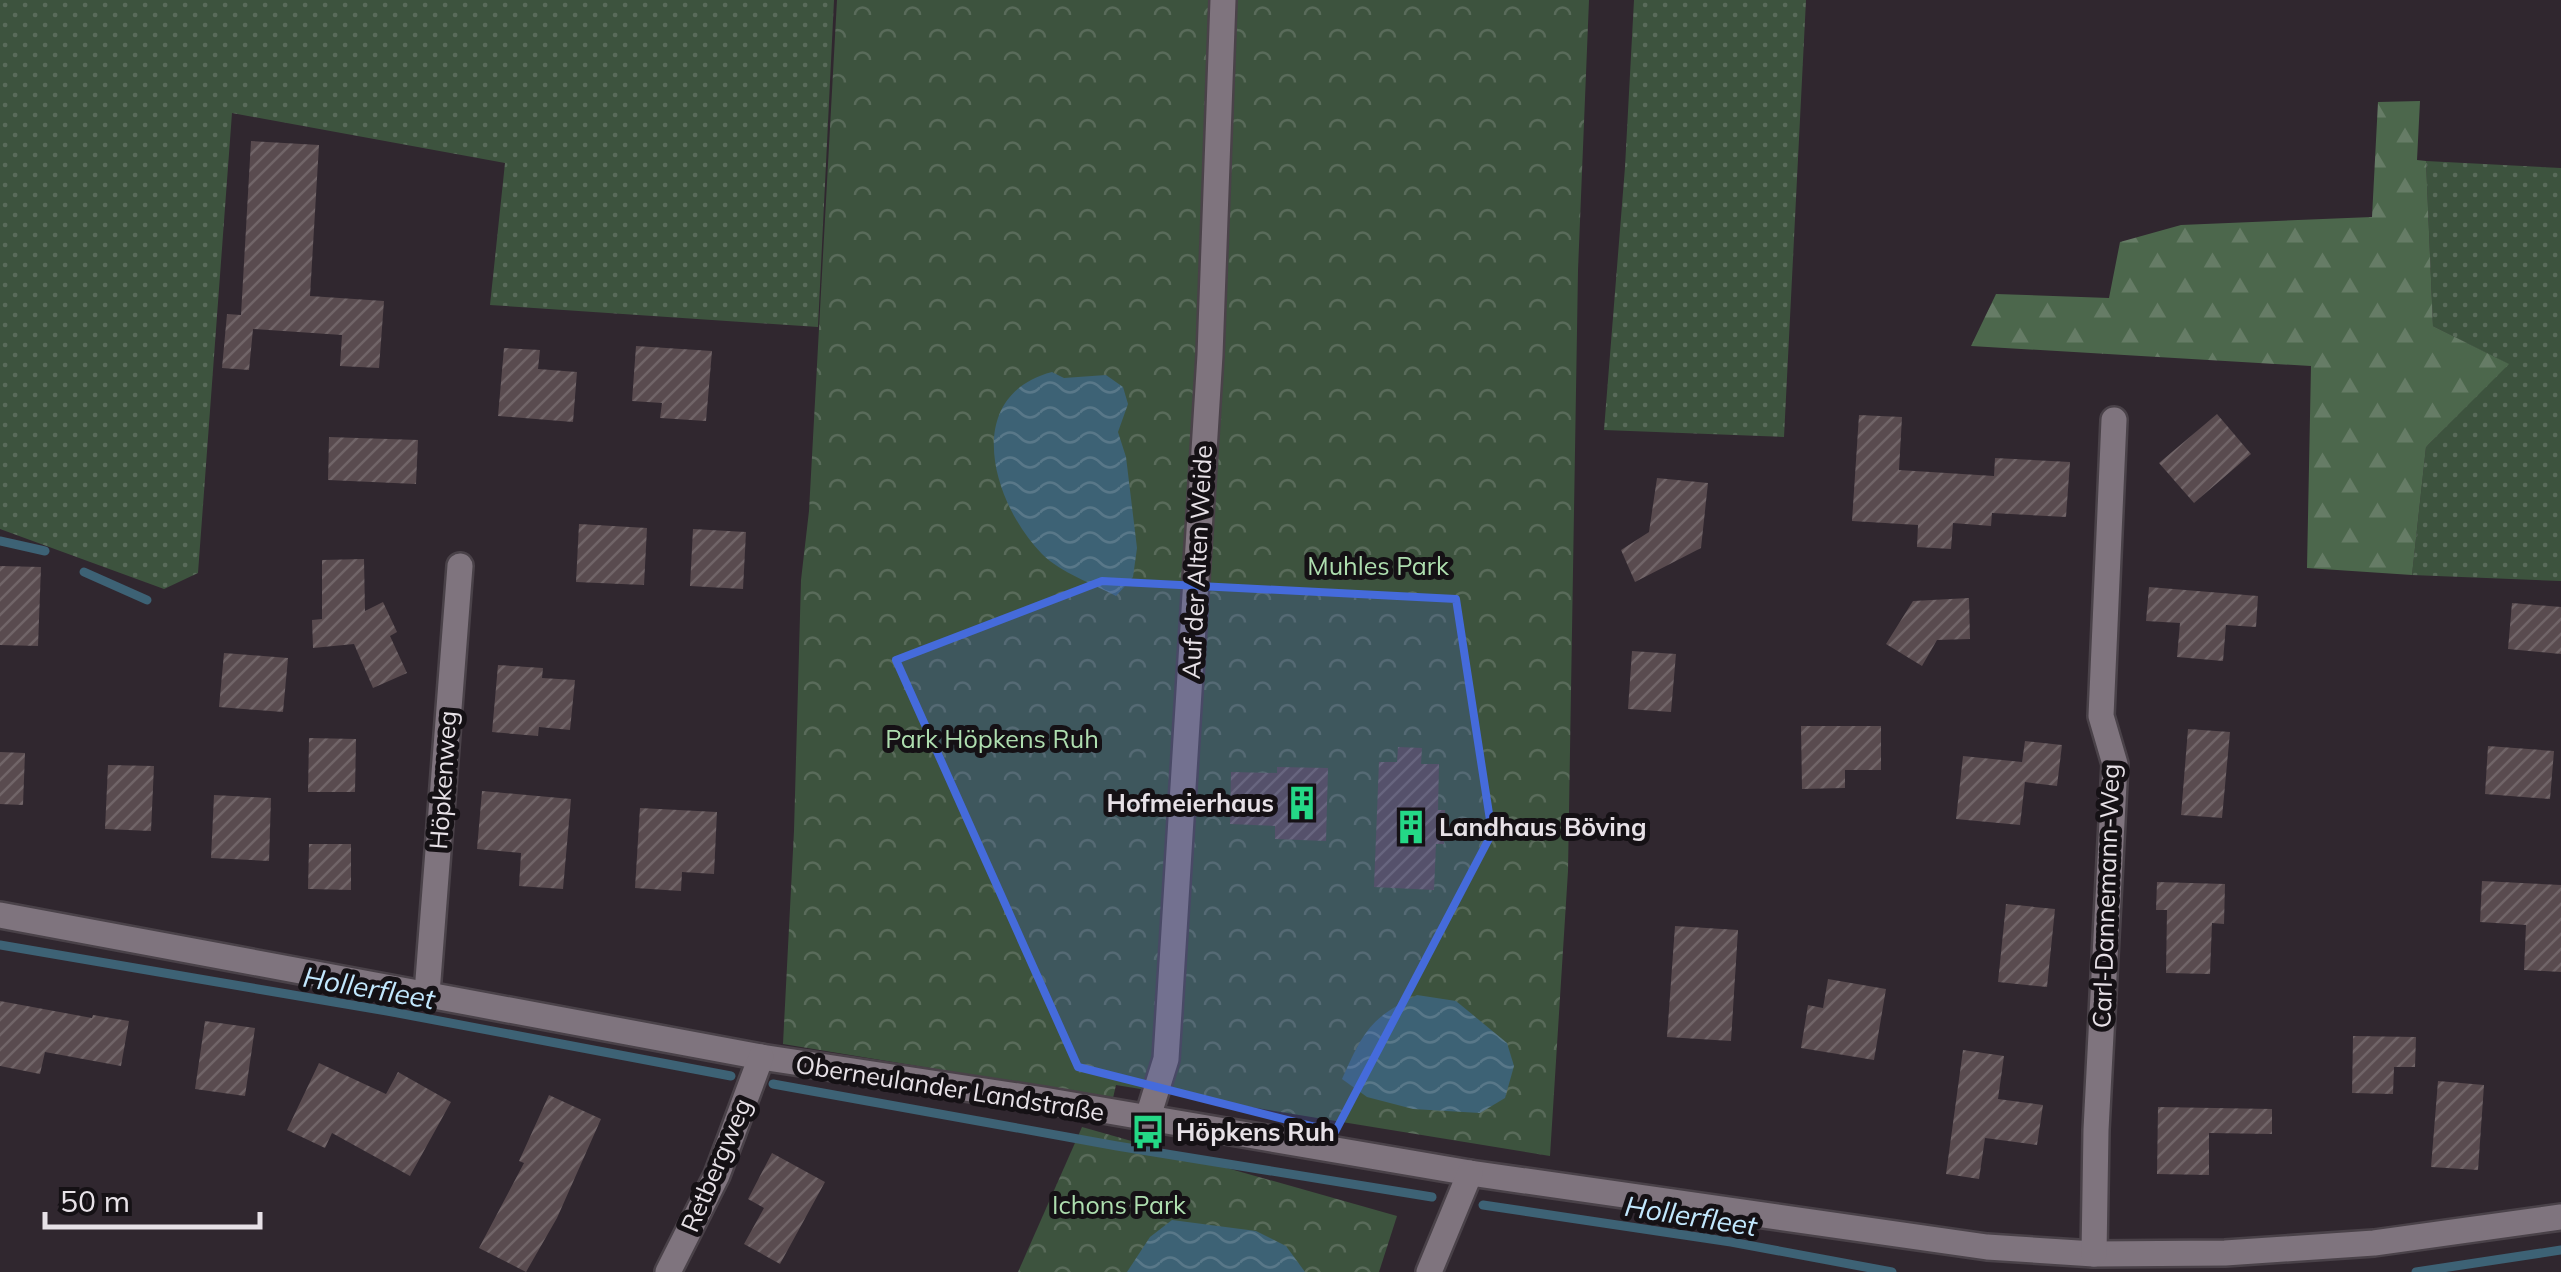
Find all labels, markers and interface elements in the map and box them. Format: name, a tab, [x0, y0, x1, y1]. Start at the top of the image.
street label: Auf der Alten Weide	[1175, 444, 1218, 680]
park label: Muhles Park	[1307, 550, 1450, 581]
street label: Höpkenweg	[422, 709, 463, 851]
park label: Park Höpkens Ruh	[885, 723, 1099, 754]
street label: Carl-Dannemann-Weg	[2085, 763, 2126, 1029]
building icon: Hofmeierhaus	[1283, 784, 1321, 822]
place label: Hofmeierhaus	[1107, 787, 1274, 818]
building icon: Landhaus Böving	[1392, 808, 1430, 846]
place label: Landhaus Böving	[1439, 811, 1646, 842]
water label: Hollerfleet	[300, 959, 439, 1017]
street label: Oberneulander Landstraße	[793, 1048, 1107, 1127]
street label: Retbergweg	[673, 1093, 758, 1236]
bus stop icon: Höpkens Ruh	[1129, 1113, 1167, 1151]
place label: Höpkens Ruh	[1176, 1116, 1335, 1147]
scale bar	[45, 1167, 260, 1229]
text: 50 m	[60, 1182, 130, 1220]
water label: Hollerfleet	[1623, 1188, 1761, 1243]
park label: Ichons Park	[1052, 1189, 1187, 1220]

